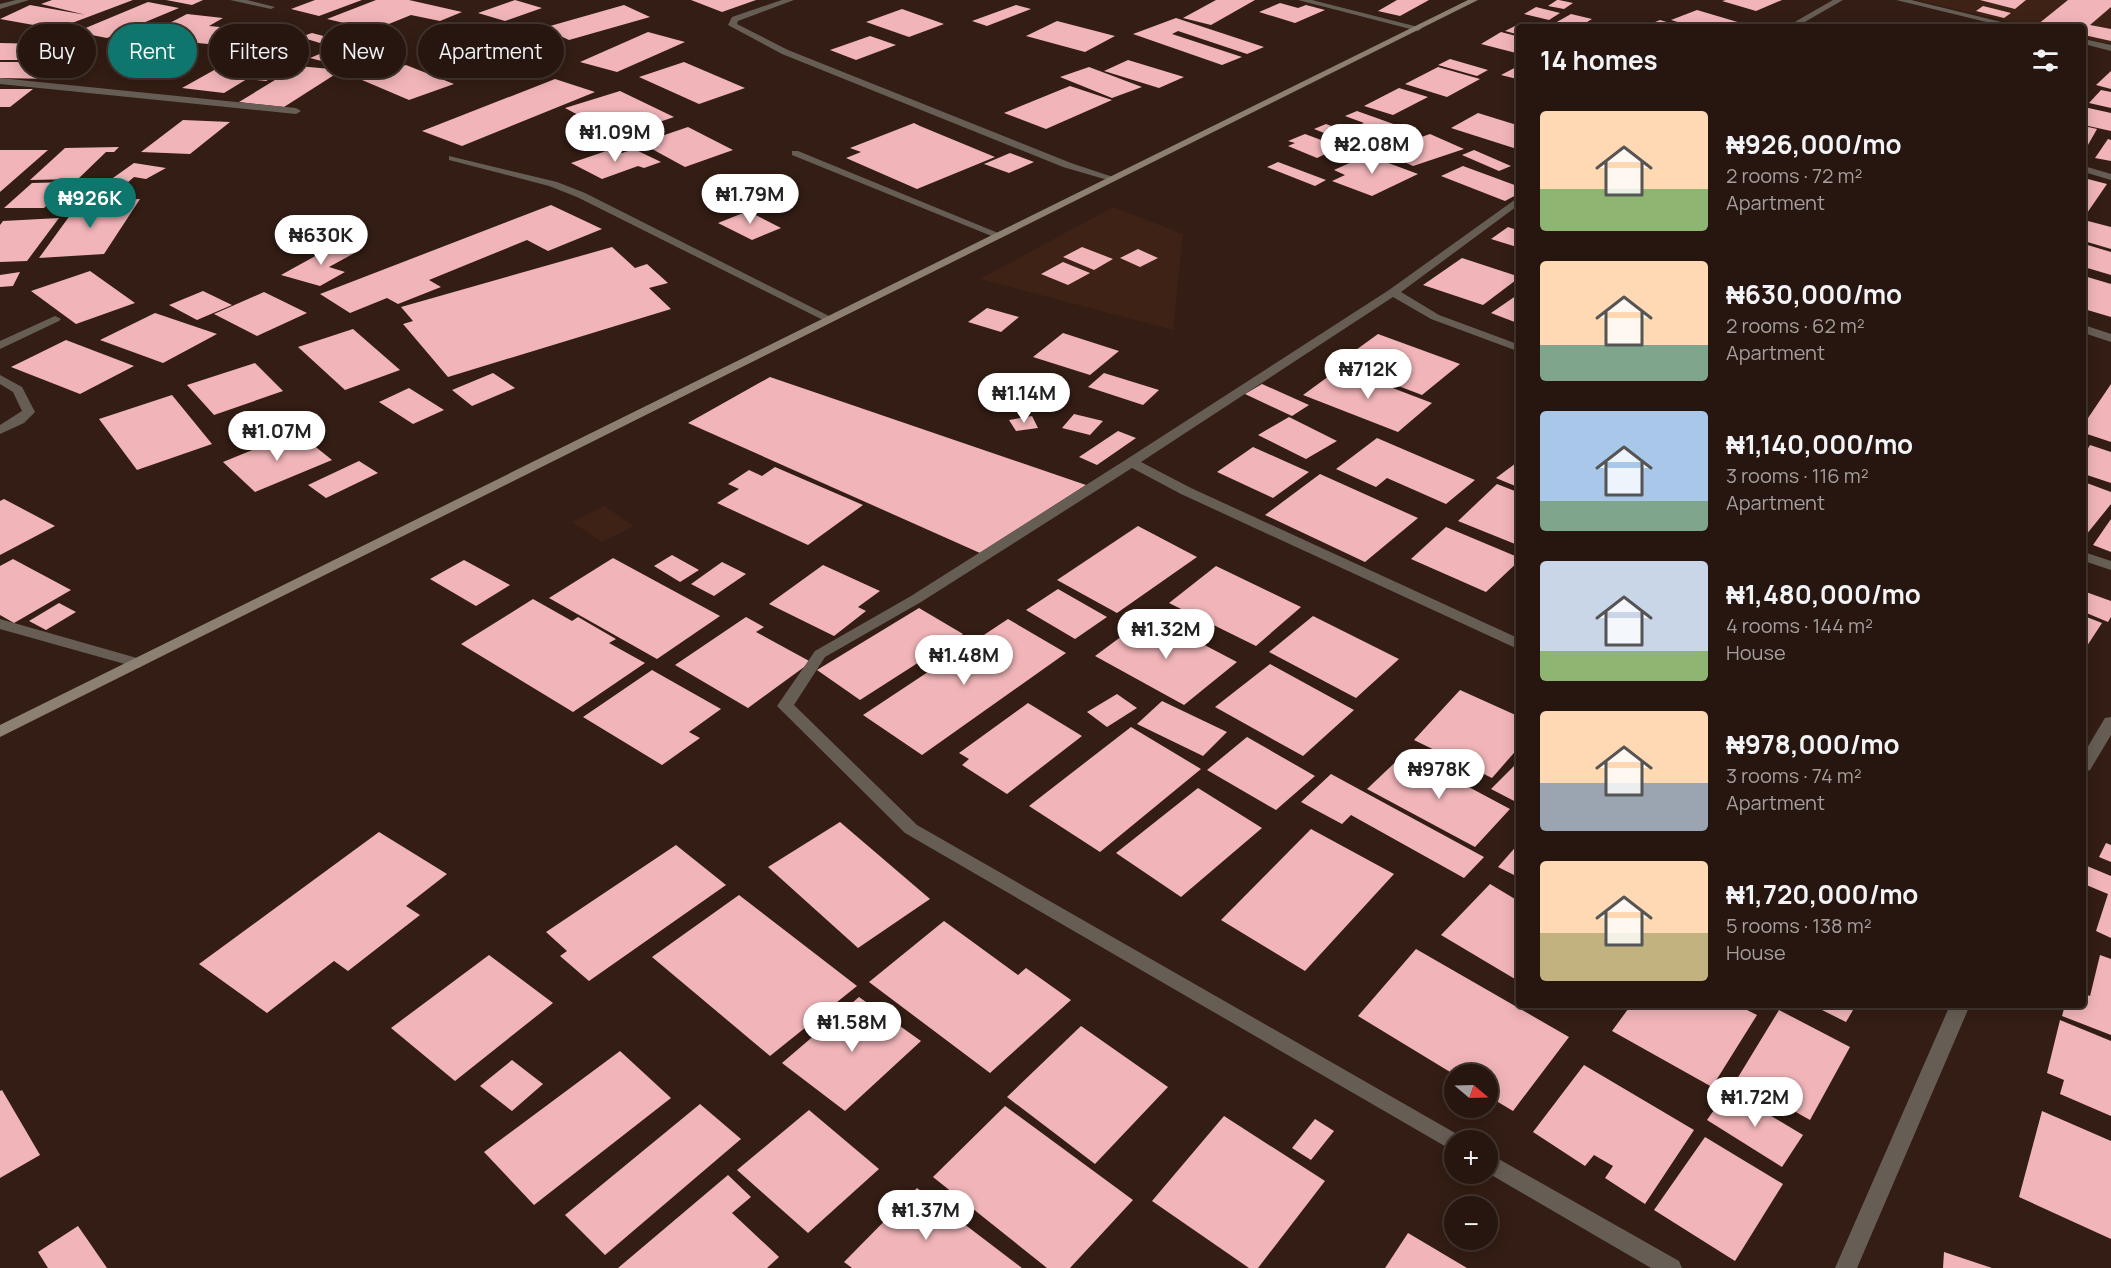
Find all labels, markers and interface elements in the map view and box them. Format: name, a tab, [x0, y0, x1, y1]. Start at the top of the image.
chip: Buy	[18, 24, 96, 78]
chip: Rent	[108, 24, 197, 78]
chip: Filters	[209, 24, 309, 78]
chip: New	[321, 24, 406, 78]
chip: Apartment	[418, 24, 564, 78]
text: 14 homes	[1540, 42, 1658, 78]
icon: filters	[2029, 44, 2062, 77]
pin: ₦1.09M	[566, 112, 664, 163]
text: ₦1.09M	[579, 118, 651, 145]
pin: ₦2.08M	[1323, 124, 1421, 175]
text: ₦926,000/mo	[1726, 126, 1902, 162]
text: ₦2.08M	[1335, 130, 1409, 157]
icon: home	[1588, 135, 1660, 207]
text: 2 rooms · 72 m²	[1726, 162, 1862, 189]
pin: ₦1.79M	[701, 174, 799, 225]
pin: ₦926K	[48, 178, 132, 229]
text: ₦1.79M	[716, 180, 784, 207]
text: ₦926K	[58, 184, 122, 211]
text: Apartment	[1726, 189, 1825, 216]
pin: ₦630K	[279, 215, 363, 266]
text: ₦630K	[289, 221, 353, 248]
text: ₦630,000/mo	[1726, 276, 1902, 312]
icon: home	[1588, 285, 1660, 357]
text: 2 rooms · 62 m²	[1726, 312, 1865, 339]
text: Apartment	[1726, 339, 1825, 366]
pin: ₦712K	[1326, 349, 1410, 400]
text: ₦712K	[1339, 355, 1397, 382]
pin: ₦1.14M	[975, 373, 1073, 424]
text: ₦1.14M	[992, 379, 1056, 406]
pin: ₦1.07M	[228, 411, 326, 462]
text: ₦1.07M	[242, 417, 312, 444]
text: ₦1,140,000/mo	[1726, 426, 1913, 462]
icon: home	[1588, 435, 1660, 507]
text: 3 rooms · 116 m²	[1726, 462, 1869, 489]
text: Apartment	[1726, 489, 1825, 516]
text: ₦1,480,000/mo	[1726, 576, 1921, 612]
icon: home	[1588, 585, 1660, 657]
pin: ₦1.32M	[1117, 609, 1215, 660]
text: 4 rooms · 144 m²	[1726, 612, 1873, 639]
text: ₦1.32M	[1131, 615, 1201, 642]
pin: ₦1.48M	[915, 635, 1013, 686]
text: House	[1726, 639, 1786, 666]
text: ₦1.48M	[929, 641, 999, 668]
text: ₦978,000/mo	[1726, 726, 1900, 762]
icon: home	[1588, 735, 1660, 807]
pin: ₦978K	[1397, 749, 1481, 800]
text: ₦978K	[1408, 755, 1470, 782]
text: 3 rooms · 74 m²	[1726, 762, 1862, 789]
text: Apartment	[1726, 789, 1825, 816]
text: ₦1,720,000/mo	[1726, 876, 1918, 912]
icon: home	[1588, 885, 1660, 957]
text: 5 rooms · 138 m²	[1726, 912, 1872, 939]
text: House	[1726, 939, 1786, 966]
pin: ₦1.58M	[803, 1002, 901, 1053]
text: ₦1.58M	[817, 1008, 887, 1035]
north arrow	[1444, 1064, 1498, 1118]
map controls	[1444, 1064, 1498, 1250]
pin: ₦1.72M	[1706, 1077, 1804, 1128]
text: ₦1.72M	[1721, 1083, 1789, 1110]
button: +	[1444, 1130, 1498, 1184]
pin: ₦1.37M	[877, 1190, 975, 1241]
text: ₦1.37M	[892, 1196, 960, 1223]
button: −	[1444, 1196, 1498, 1250]

